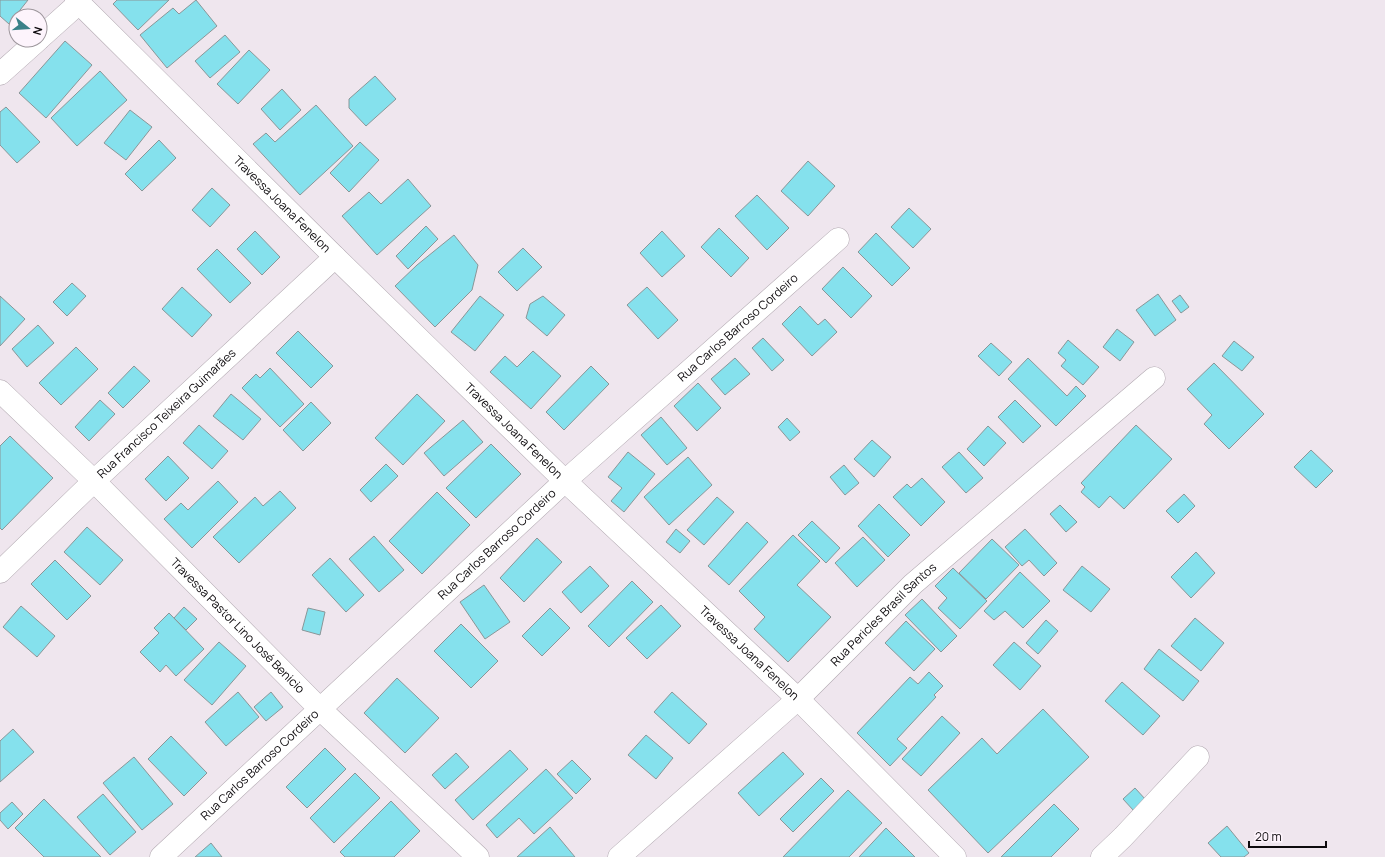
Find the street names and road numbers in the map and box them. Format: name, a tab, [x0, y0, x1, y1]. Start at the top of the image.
street label: Travessa Joana Fenelon	[230, 152, 335, 256]
street label: Rua Carlos Barroso Cordeiro	[674, 269, 801, 385]
street label: Rua Francisco Teixeira Guimarães	[93, 344, 239, 482]
street label: Travessa Joana Fenelon	[461, 379, 567, 482]
street label: Rua Carlos Barroso Cordeiro	[434, 485, 559, 603]
street label: Travessa Pastor Lino José Benicio	[167, 554, 309, 697]
street label: Rua Pericles Brasil Santos	[827, 559, 940, 670]
street label: Travessa Joana Fenelon	[696, 602, 803, 704]
street label: Rua Carlos Barroso Cordeiro	[197, 705, 322, 824]

